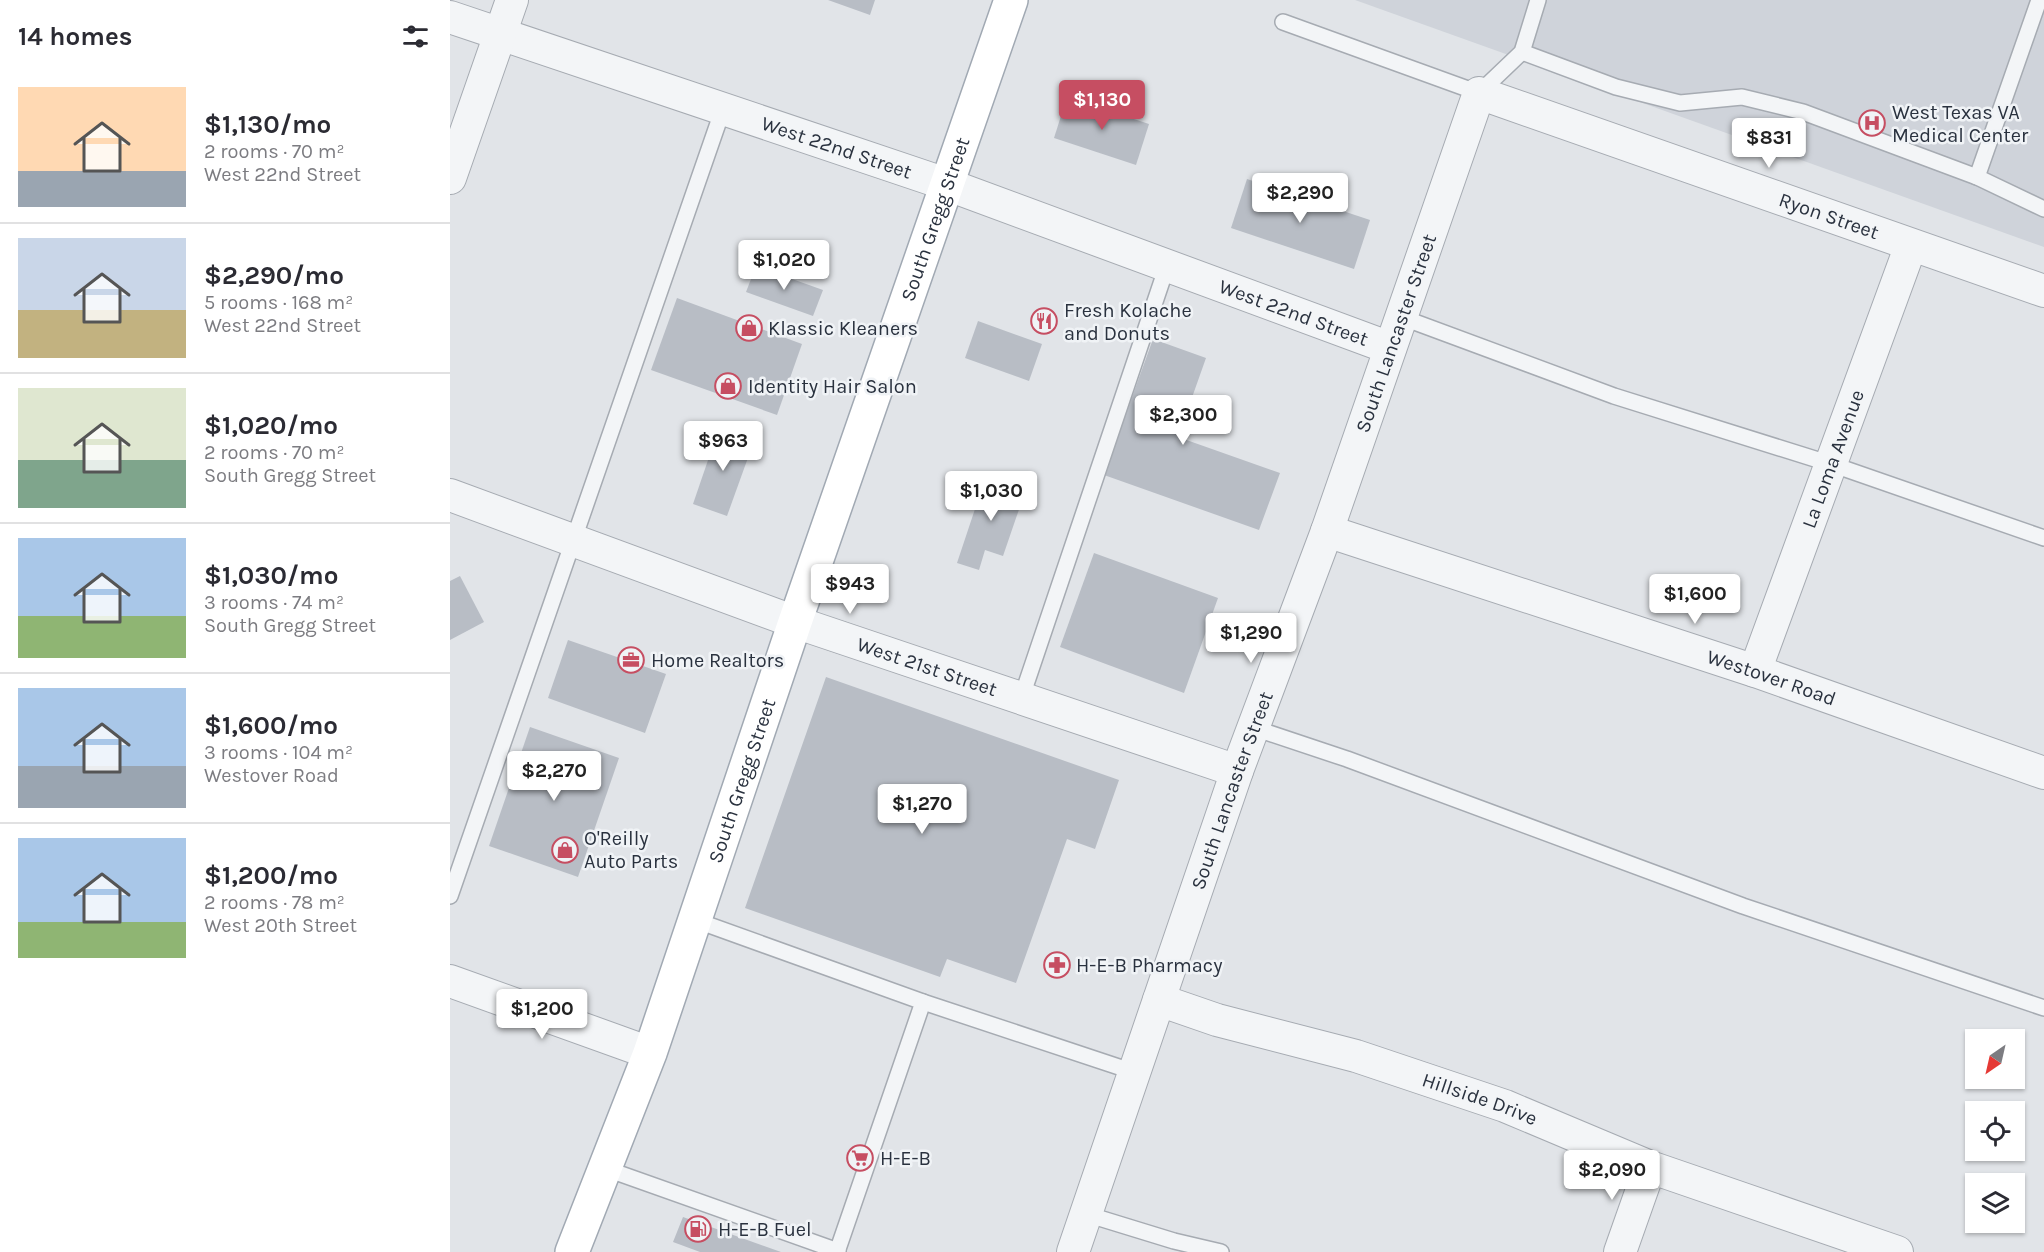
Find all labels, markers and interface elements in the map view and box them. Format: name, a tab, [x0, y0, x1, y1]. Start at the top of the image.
icon: filters	[399, 20, 432, 53]
text: 14 homes	[18, 21, 132, 52]
pin: $1,130	[1053, 80, 1151, 131]
text: $1,130	[1073, 88, 1131, 111]
place label: West Texas VA Medical Center	[1892, 101, 2029, 147]
hospital icon: West Texas VA Medical Center	[1857, 108, 1887, 138]
text: $1,130/mo	[204, 109, 331, 140]
icon: home	[66, 111, 138, 183]
street label: West 22nd Street	[759, 111, 915, 183]
pin: $831	[1733, 118, 1805, 169]
text: $831	[1746, 126, 1792, 149]
street label: South Gregg Street	[896, 134, 974, 304]
text: 2 rooms · 70 m²	[204, 140, 344, 163]
text: West 22nd Street	[204, 163, 361, 186]
pin: $2,290	[1251, 173, 1349, 224]
text: $2,290	[1266, 181, 1334, 204]
street label: Ryon Street	[1776, 188, 1882, 244]
street label: South Lancaster Street	[1351, 230, 1441, 435]
pin: $1,020	[735, 240, 833, 291]
text: $1,020	[752, 248, 816, 271]
text: $2,290/mo	[204, 260, 344, 291]
icon: home	[66, 262, 138, 334]
street label: West 22nd Street	[1216, 274, 1372, 351]
text: 5 rooms · 168 m²	[204, 291, 353, 314]
place label: Fresh Kolache and Donuts	[1064, 299, 1192, 345]
restaurant icon: Fresh Kolache and Donuts	[1029, 306, 1059, 336]
shop icon: Klassic Kleaners	[734, 313, 764, 343]
text: West 22nd Street	[204, 314, 361, 337]
place label: Klassic Kleaners	[768, 317, 918, 340]
shop icon: Identity Hair Salon	[713, 371, 743, 401]
place label: Identity Hair Salon	[748, 375, 917, 398]
street label: La Loma Avenue	[1797, 386, 1869, 531]
pin: $2,300	[1134, 395, 1232, 446]
text: $2,300	[1149, 403, 1217, 426]
text: $1,020/mo	[204, 410, 338, 441]
icon: home	[66, 412, 138, 484]
pin: $963	[687, 421, 759, 472]
text: $963	[698, 429, 748, 452]
text: 2 rooms · 70 m²	[204, 441, 344, 464]
text: South Gregg Street	[204, 464, 376, 487]
pin: $1,030	[942, 471, 1040, 522]
text: $1,030	[959, 479, 1023, 502]
text: $1,030/mo	[204, 560, 338, 591]
icon: home	[66, 562, 138, 634]
pin: $943	[814, 564, 886, 615]
text: $943	[825, 572, 875, 595]
pin: $1,600	[1646, 574, 1744, 625]
text: $1,600	[1663, 582, 1727, 605]
text: 3 rooms · 74 m²	[204, 591, 344, 614]
pin: $1,290	[1202, 613, 1300, 664]
text: South Gregg Street	[204, 614, 376, 637]
text: $1,290	[1220, 621, 1282, 644]
street label: West 21st Street	[854, 632, 1000, 701]
office icon: Home Realtors	[616, 645, 646, 675]
street label: Westover Road	[1704, 645, 1839, 710]
place label: Home Realtors	[651, 649, 784, 672]
street label: South Lancaster Street	[1186, 688, 1277, 893]
street label: South Gregg Street	[703, 695, 780, 866]
text: $1,600/mo	[204, 710, 338, 741]
icon: home	[66, 712, 138, 784]
text: 3 rooms · 104 m²	[204, 741, 353, 764]
pin: $2,270	[505, 751, 603, 802]
text: $2,270	[521, 759, 587, 782]
text: Westover Road	[204, 764, 339, 787]
pin: $1,270	[873, 784, 971, 835]
text: $1,270	[892, 792, 952, 815]
place label: O'Reilly Auto Parts	[584, 827, 678, 873]
shop icon: O'Reilly Auto Parts	[550, 835, 580, 865]
text: $1,200/mo	[204, 860, 338, 891]
icon: home	[66, 862, 138, 934]
text: 2 rooms · 78 m²	[204, 891, 345, 914]
text: West 20th Street	[204, 914, 357, 937]
pharmacy icon: H-E-B Pharmacy	[1042, 950, 1072, 980]
place label: H-E-B Pharmacy	[1076, 954, 1222, 977]
pin: $1,200	[493, 989, 591, 1040]
text: $1,200	[510, 997, 574, 1020]
north arrow	[1965, 1029, 2025, 1089]
map controls	[1965, 1029, 2025, 1233]
street label: Hillside Drive	[1419, 1068, 1541, 1130]
button: locate	[1965, 1101, 2025, 1161]
supermarket icon: H-E-B	[845, 1143, 875, 1173]
place label: H-E-B	[880, 1147, 931, 1170]
pin: $2,090	[1563, 1150, 1661, 1201]
text: $2,090	[1578, 1158, 1646, 1181]
button: layers	[1965, 1173, 2025, 1233]
fuel station icon: H-E-B Fuel	[683, 1214, 713, 1244]
place label: H-E-B Fuel	[718, 1218, 812, 1241]

